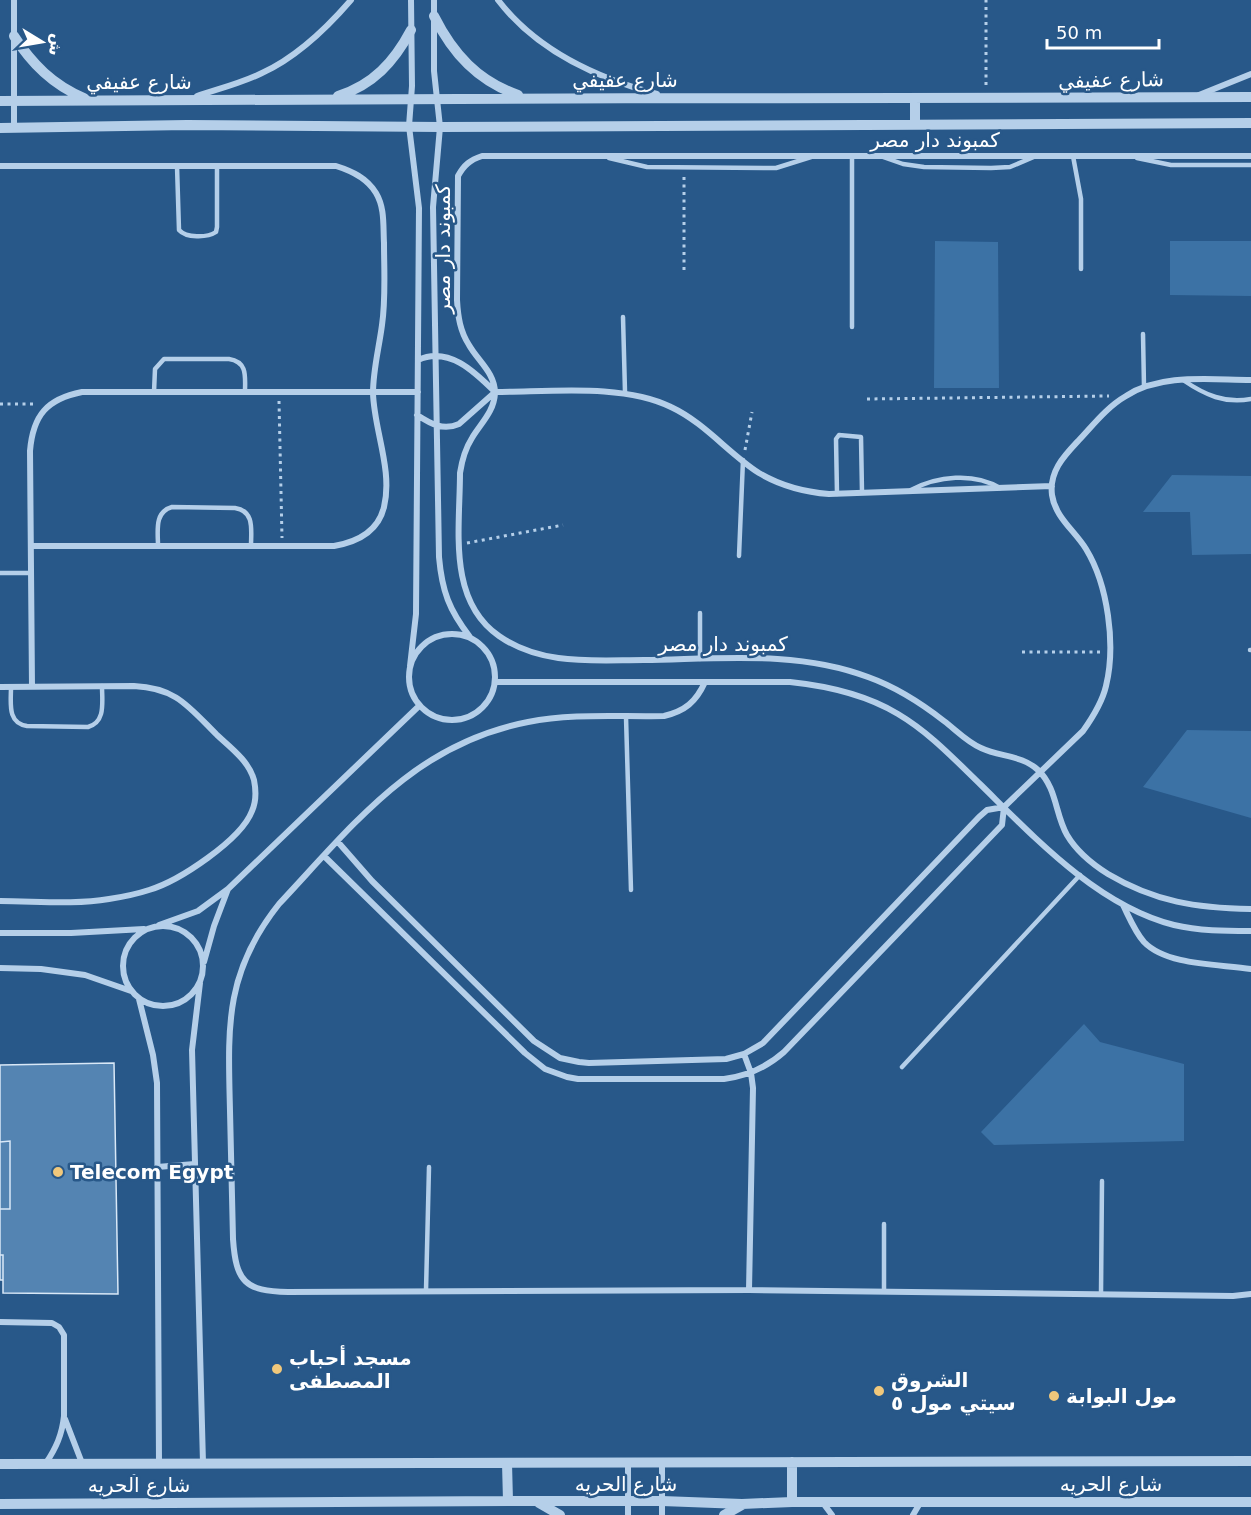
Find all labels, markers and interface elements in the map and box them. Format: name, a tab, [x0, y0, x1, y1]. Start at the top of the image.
north arrow	[12, 12, 72, 72]
scale bar	[1047, 12, 1160, 50]
text: 50 m	[1056, 22, 1102, 43]
text: ش	[45, 32, 68, 57]
street label: شارع عفيفي	[1058, 67, 1164, 94]
street label: شارع عفيفي	[572, 68, 678, 93]
street label: شارع عفيفي	[86, 70, 192, 95]
street label: كمبوند دار مصر	[869, 128, 1000, 152]
street label: كمبوند دار مصر	[431, 184, 455, 315]
street label: كمبوند دار مصر	[657, 632, 788, 656]
place label: Telecom Egypt	[70, 1160, 234, 1184]
marker: Telecom Egypt	[51, 1165, 65, 1179]
place label: مسجد أحباب المصطفى	[289, 1344, 412, 1393]
marker: مسجد أحباب المصطفى	[270, 1362, 284, 1376]
place label: الشروق سيتي مول ٥	[891, 1368, 1016, 1416]
marker: الشروق سيتي مول ٥	[872, 1384, 886, 1398]
place label: مول البوابة	[1066, 1384, 1177, 1408]
marker: مول البوابة	[1047, 1389, 1061, 1403]
street label: شارع الحريه	[575, 1472, 677, 1496]
street label: شارع الحريه	[1060, 1472, 1162, 1496]
street label: شارع الحريه	[88, 1473, 190, 1497]

